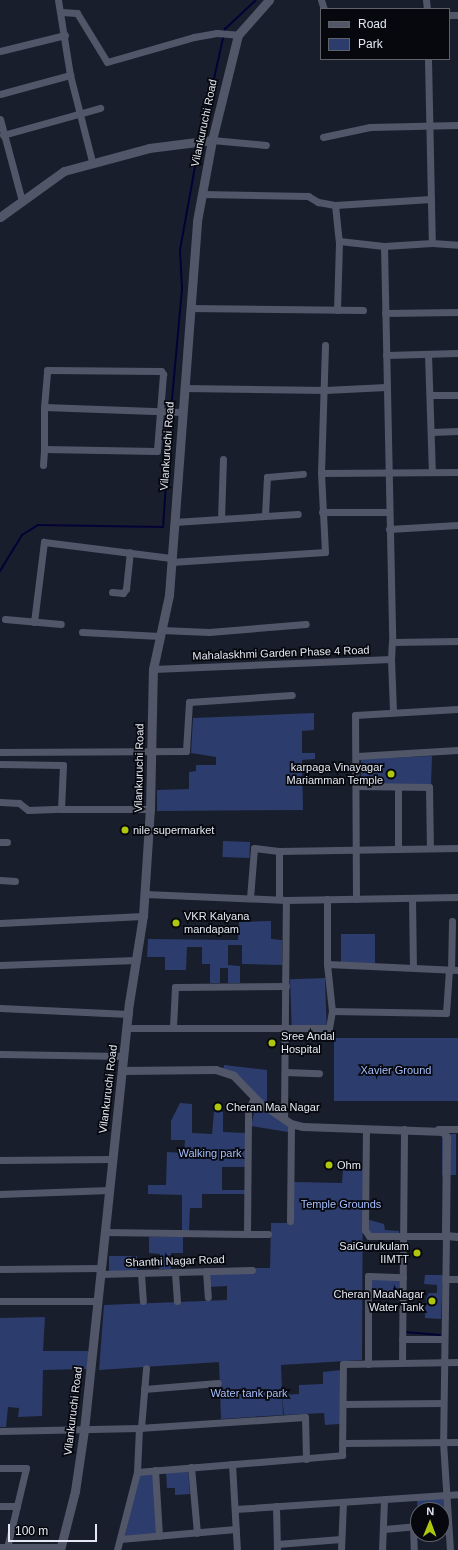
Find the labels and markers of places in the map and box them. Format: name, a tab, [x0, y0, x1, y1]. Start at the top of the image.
place label: karpaga Vinayagar Mariamman Temple	[286, 761, 383, 787]
marker: karpaga Vinayagar Mariamman Temple	[386, 769, 396, 779]
place label: nile supermarket	[133, 823, 214, 837]
marker: nile supermarket	[120, 825, 130, 835]
place label: VKR Kalyana mandapam	[184, 910, 249, 936]
marker: VKR Kalyana mandapam	[171, 918, 181, 928]
place label: Sree Andal Hospital	[281, 1030, 335, 1056]
marker: Sree Andal Hospital	[266, 1037, 278, 1049]
place label: Cheran Maa Nagar	[226, 1100, 320, 1114]
marker: Cheran Maa Nagar	[213, 1102, 223, 1112]
place label: Ohm	[337, 1158, 361, 1172]
marker: Ohm	[324, 1160, 334, 1170]
place label: SaiGurukulam IIMTT	[339, 1240, 409, 1266]
marker: SaiGurukulam IIMTT	[412, 1248, 422, 1258]
place label: Cheran MaaNagar Water Tank	[334, 1288, 424, 1314]
marker: Cheran MaaNagar Water Tank	[427, 1296, 437, 1306]

